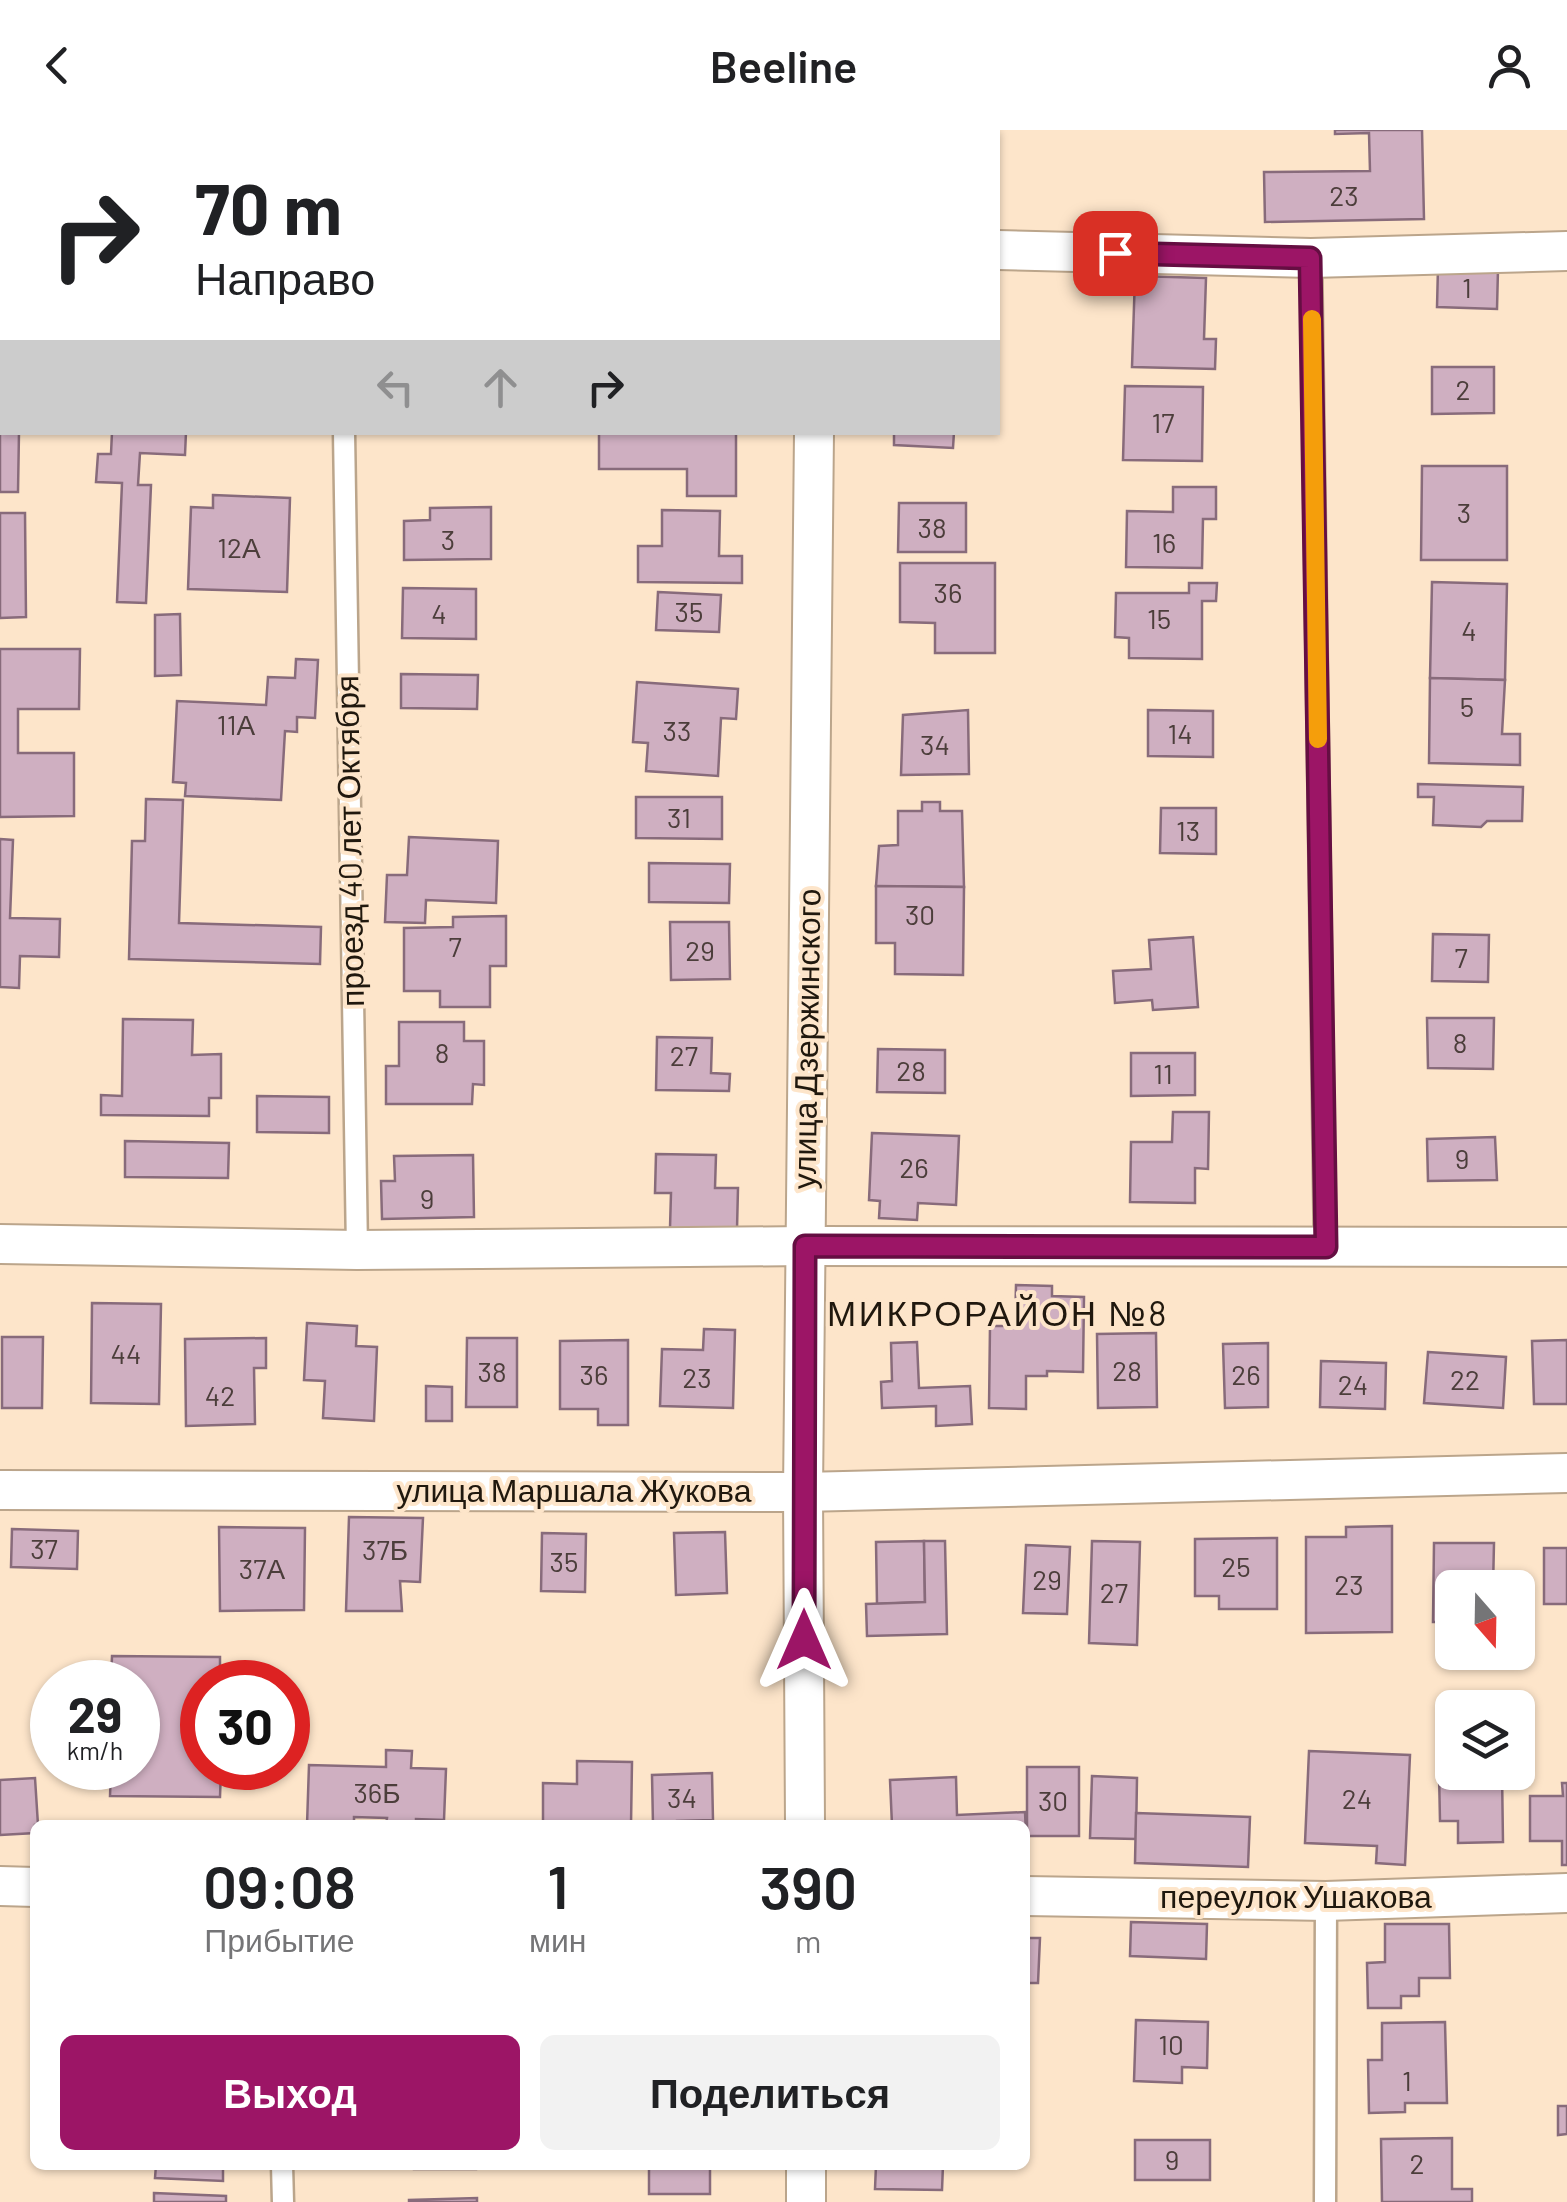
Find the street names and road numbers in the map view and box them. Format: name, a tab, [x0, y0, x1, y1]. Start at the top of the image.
street label: проезд 40 лет Октября	[326, 675, 371, 1007]
street label: улица Дзержинского	[783, 888, 828, 1190]
street label: улица Маршала Жукова	[396, 1470, 752, 1509]
street label: переулок Ушакова	[1160, 1876, 1432, 1915]

